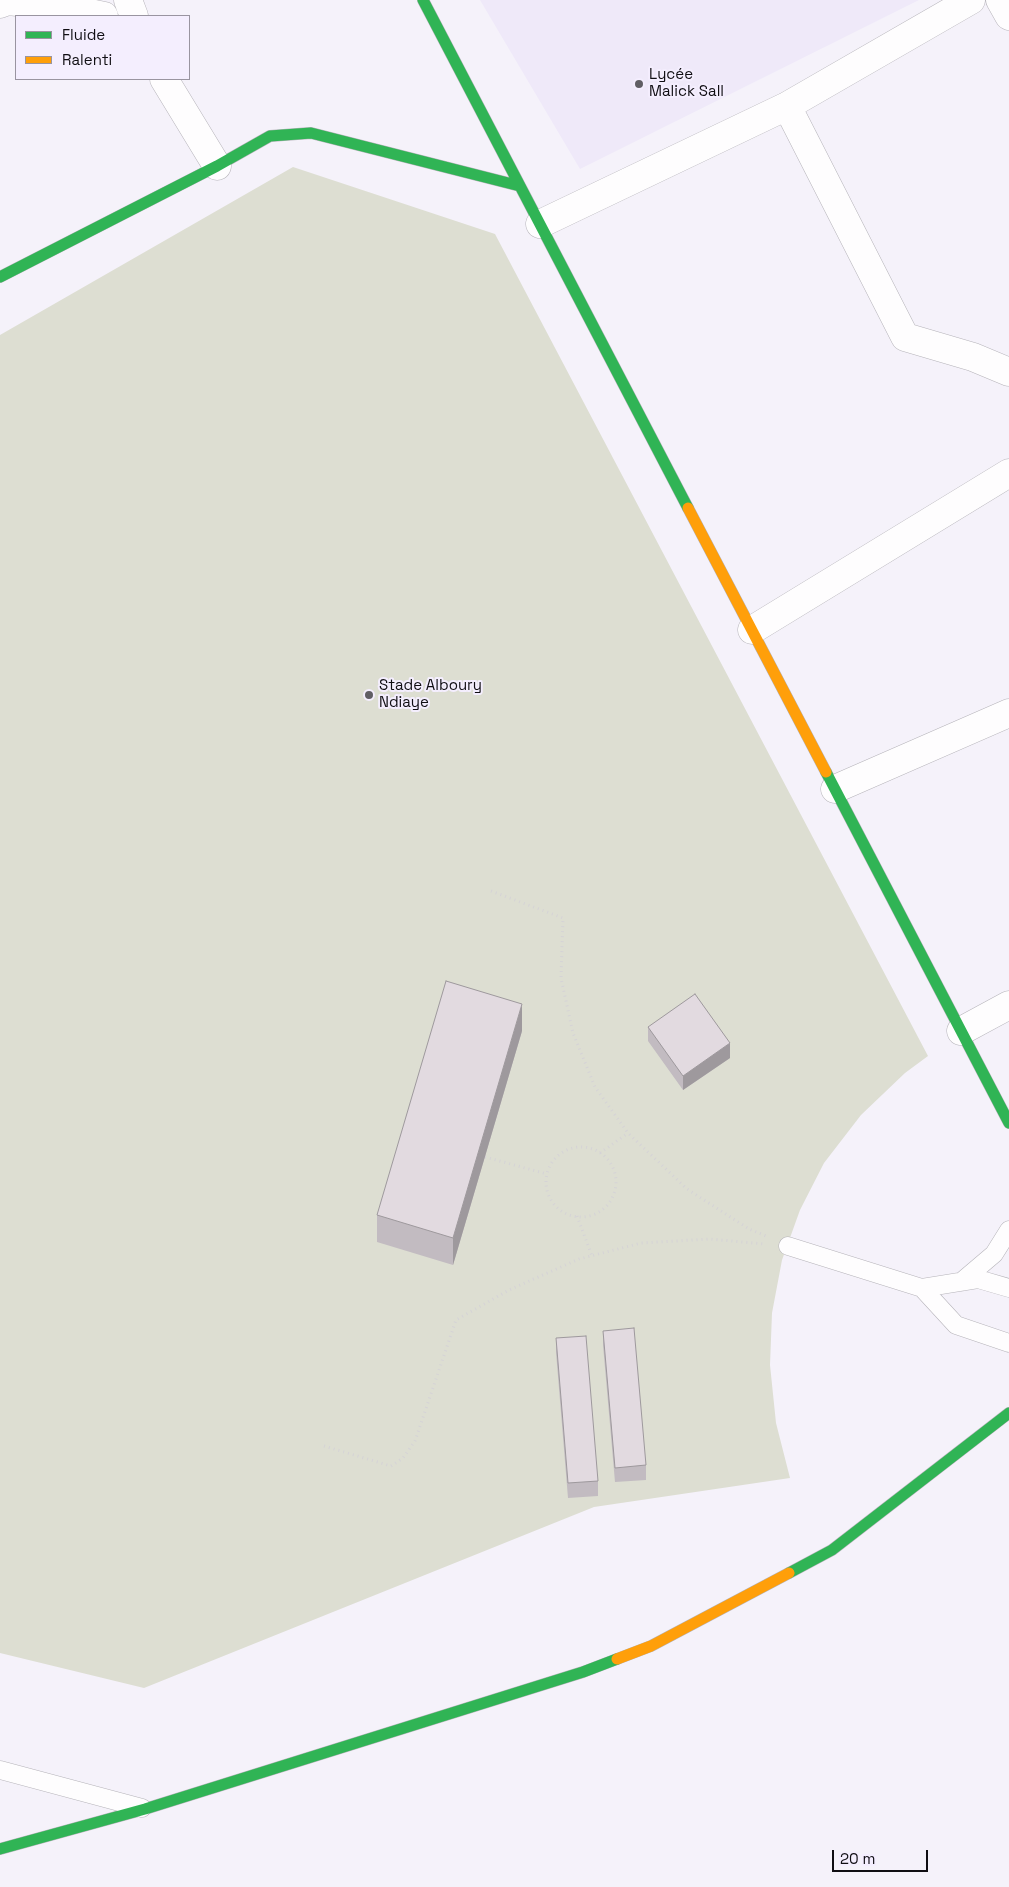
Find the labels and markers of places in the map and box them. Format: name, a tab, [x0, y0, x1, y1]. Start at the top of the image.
place label: Lycée Malick Sall	[649, 66, 724, 101]
marker: Lycée Malick Sall	[633, 78, 645, 90]
place label: Stade Alboury Ndiaye	[379, 677, 482, 712]
marker: Stade Alboury Ndiaye	[363, 689, 375, 701]

